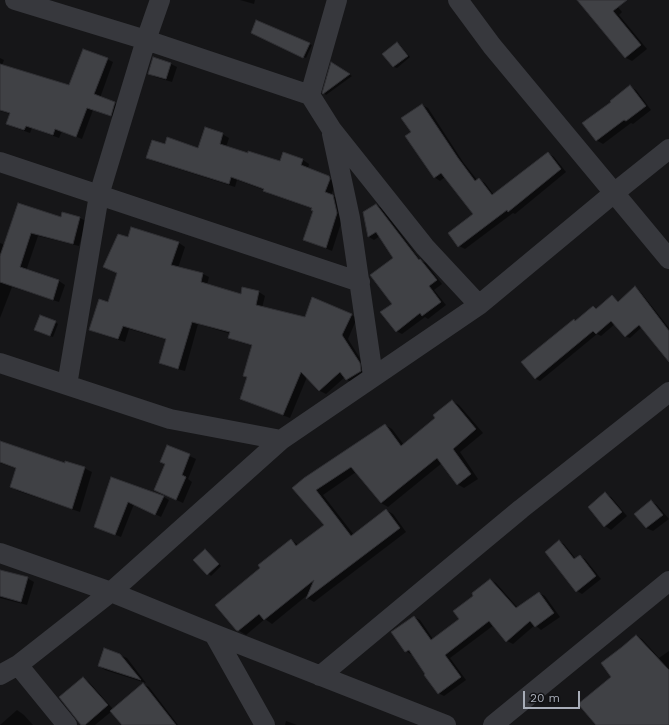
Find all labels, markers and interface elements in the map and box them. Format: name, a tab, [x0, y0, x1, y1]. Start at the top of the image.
scale bar	[525, 683, 582, 709]
text: 20 m	[530, 691, 560, 705]

